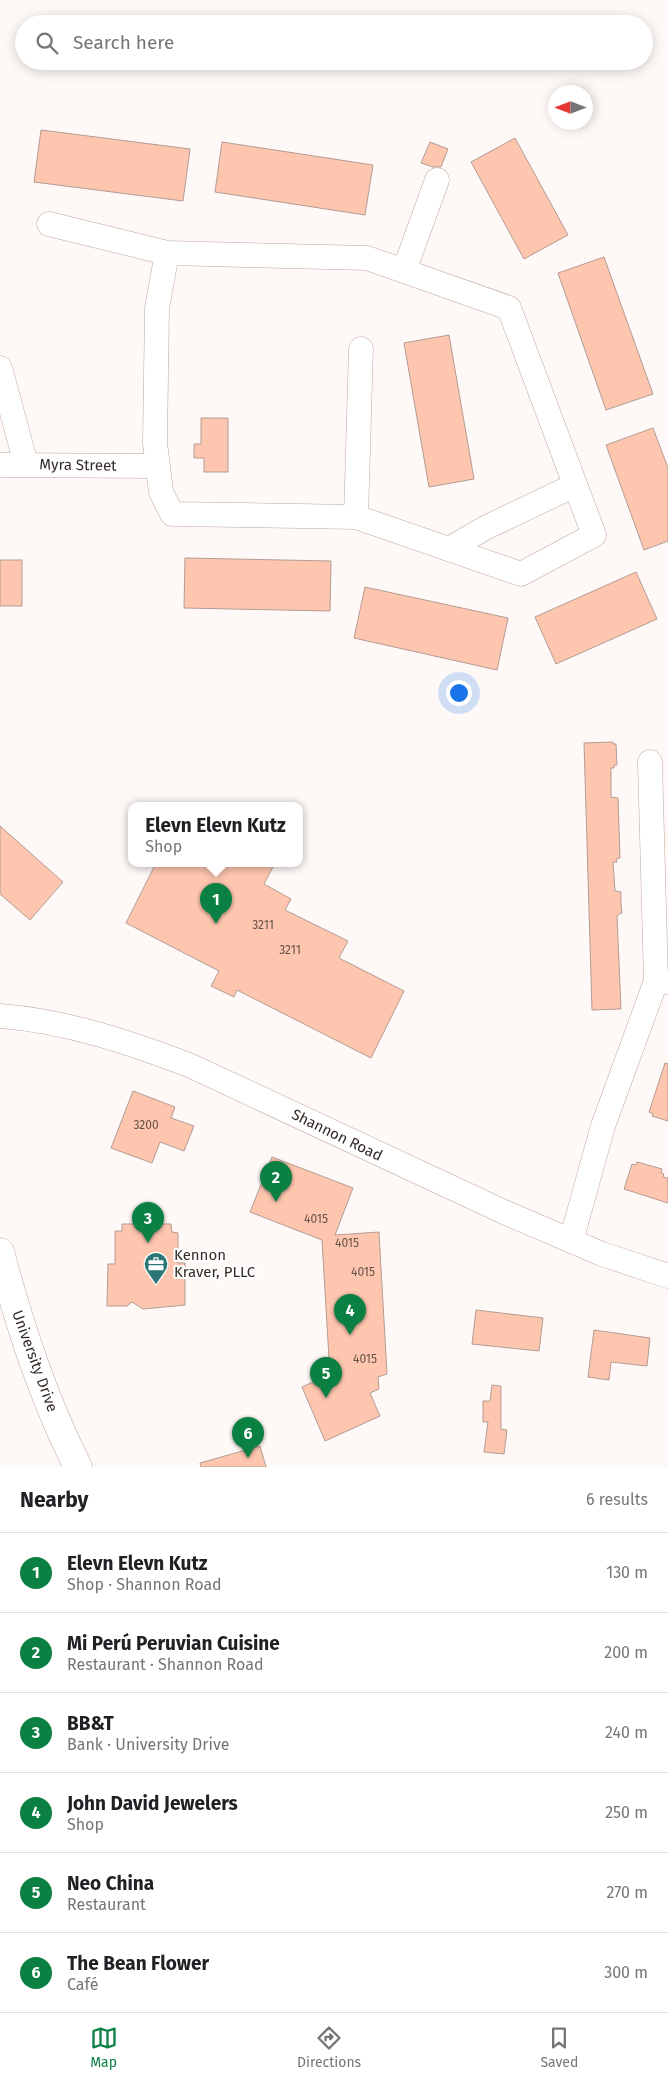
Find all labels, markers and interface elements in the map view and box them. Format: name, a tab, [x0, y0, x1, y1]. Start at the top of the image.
search box	[15, 15, 653, 70]
icon: search	[33, 29, 61, 57]
text: Search here	[73, 31, 174, 54]
north arrow	[548, 85, 593, 130]
street label: Myra Street	[39, 455, 117, 475]
your location	[446, 680, 472, 706]
popup	[128, 802, 303, 867]
text: Elevn Elevn Kutz	[145, 814, 286, 837]
text: Shop	[145, 837, 182, 856]
pin: 1	[200, 883, 232, 924]
house number: 3211	[252, 918, 274, 932]
house number: 3211	[279, 943, 301, 957]
street label: Shannon Road	[289, 1105, 385, 1165]
house number: 3200	[133, 1118, 159, 1132]
pin: 2	[260, 1161, 292, 1202]
pin: 3	[132, 1202, 164, 1243]
house number: 4015	[304, 1212, 328, 1226]
house number: 4015	[335, 1236, 359, 1250]
place label: Kennon Kraver, PLLC	[174, 1246, 256, 1281]
office icon: Kennon Kraver, PLLC	[143, 1251, 169, 1285]
house number: 4015	[351, 1265, 375, 1279]
pin: 4	[334, 1294, 366, 1335]
street label: University Drive	[8, 1308, 62, 1414]
house number: 4015	[353, 1352, 377, 1366]
pin: 5	[310, 1357, 342, 1398]
pin: 6	[232, 1417, 264, 1458]
text: Nearby	[20, 1487, 88, 1513]
text: 6 results	[586, 1490, 648, 1509]
text: Elevn Elevn Kutz	[67, 1552, 208, 1575]
text: 1	[32, 1563, 40, 1582]
text: 130 m	[606, 1563, 648, 1582]
text: Shop · Shannon Road	[67, 1575, 222, 1594]
text: Mi Perú Peruvian Cuisine	[67, 1632, 280, 1655]
text: 2	[32, 1643, 40, 1662]
text: 200 m	[604, 1643, 648, 1662]
text: Restaurant · Shannon Road	[67, 1655, 264, 1674]
text: BB&T	[67, 1712, 114, 1735]
text: 3	[32, 1723, 40, 1742]
text: 240 m	[605, 1723, 648, 1742]
text: Bank · University Drive	[67, 1735, 230, 1754]
text: John David Jewelers	[67, 1792, 238, 1815]
text: 4	[31, 1803, 41, 1822]
text: 250 m	[605, 1803, 648, 1822]
text: Shop	[67, 1815, 104, 1834]
text: Neo China	[67, 1872, 154, 1895]
text: 5	[32, 1883, 40, 1902]
text: 270 m	[606, 1883, 648, 1902]
text: Restaurant	[67, 1895, 146, 1914]
text: The Bean Flower	[67, 1952, 209, 1975]
text: 6	[31, 1963, 41, 1982]
text: 300 m	[604, 1963, 648, 1982]
text: Café	[67, 1975, 98, 1994]
tab: Map	[90, 2024, 118, 2071]
tab: Directions	[297, 2024, 361, 2071]
tab: Saved	[540, 2024, 578, 2071]

